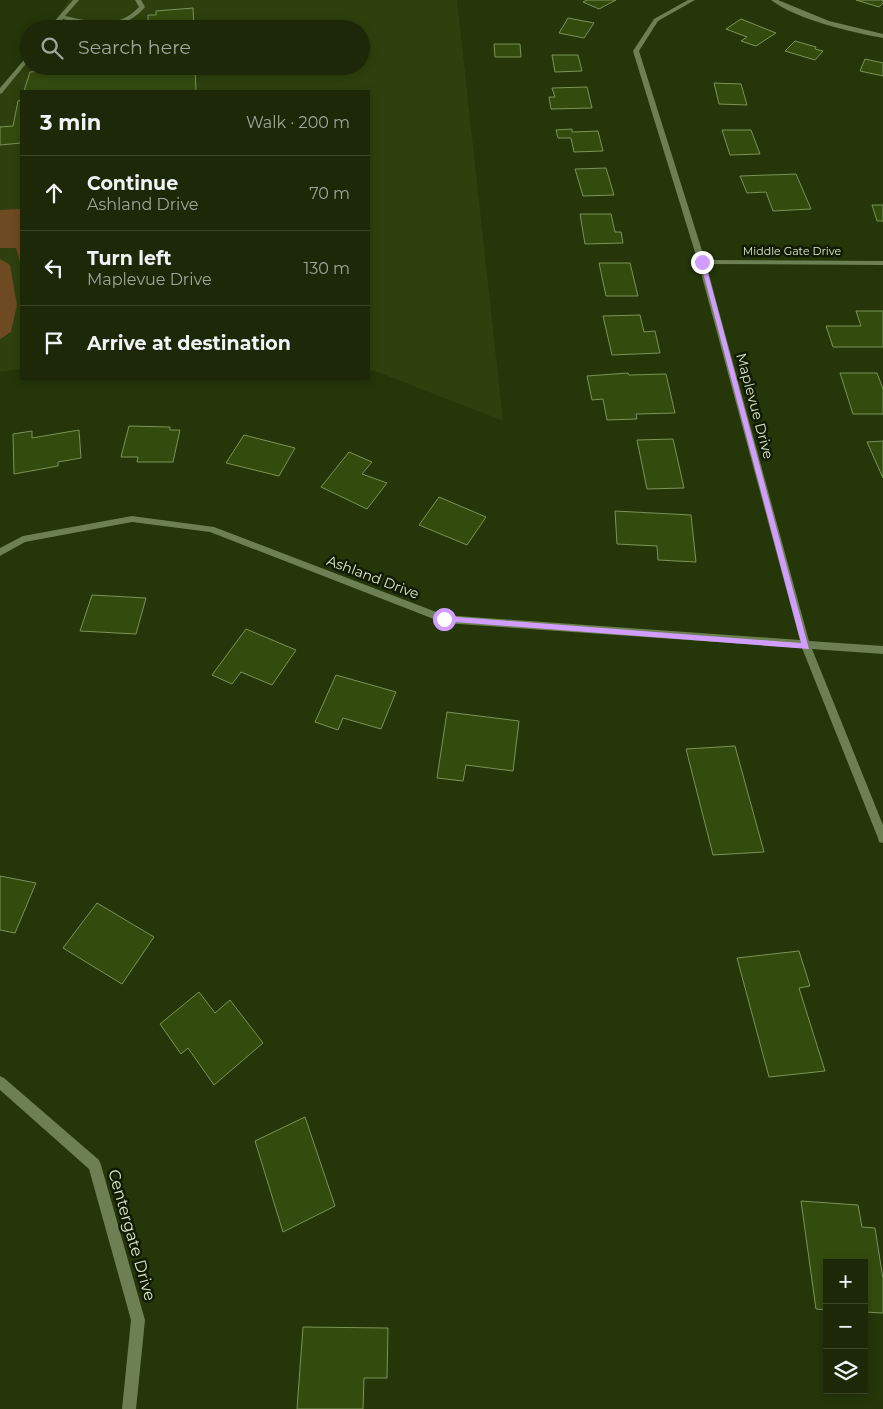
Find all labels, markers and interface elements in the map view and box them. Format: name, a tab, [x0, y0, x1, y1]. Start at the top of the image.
search box	[20, 20, 370, 75]
icon: search	[38, 34, 66, 62]
text: Search here	[78, 36, 191, 59]
text: 3 min	[40, 110, 101, 135]
text: Walk · 200 m	[246, 113, 350, 132]
text: Continue	[87, 172, 178, 195]
icon: ahead	[40, 179, 68, 207]
text: 70 m	[309, 184, 350, 203]
text: Ashland Drive	[87, 195, 199, 214]
street label: Middle Gate Drive	[743, 244, 842, 258]
text: Turn left	[87, 247, 172, 270]
route end	[691, 251, 714, 274]
icon: left	[40, 254, 68, 282]
text: 130 m	[303, 259, 350, 278]
text: Maplevue Drive	[87, 270, 212, 289]
icon: arrive	[40, 329, 68, 357]
text: Arrive at destination	[87, 332, 291, 355]
street label: Maplevue Drive	[732, 351, 778, 461]
street label: Ashland Drive	[324, 551, 422, 603]
route start	[433, 608, 456, 631]
street label: Centergate Drive	[104, 1167, 160, 1303]
map controls	[823, 1259, 868, 1394]
button: +	[823, 1259, 868, 1304]
button: −	[823, 1304, 868, 1349]
button: layers	[823, 1349, 868, 1394]

